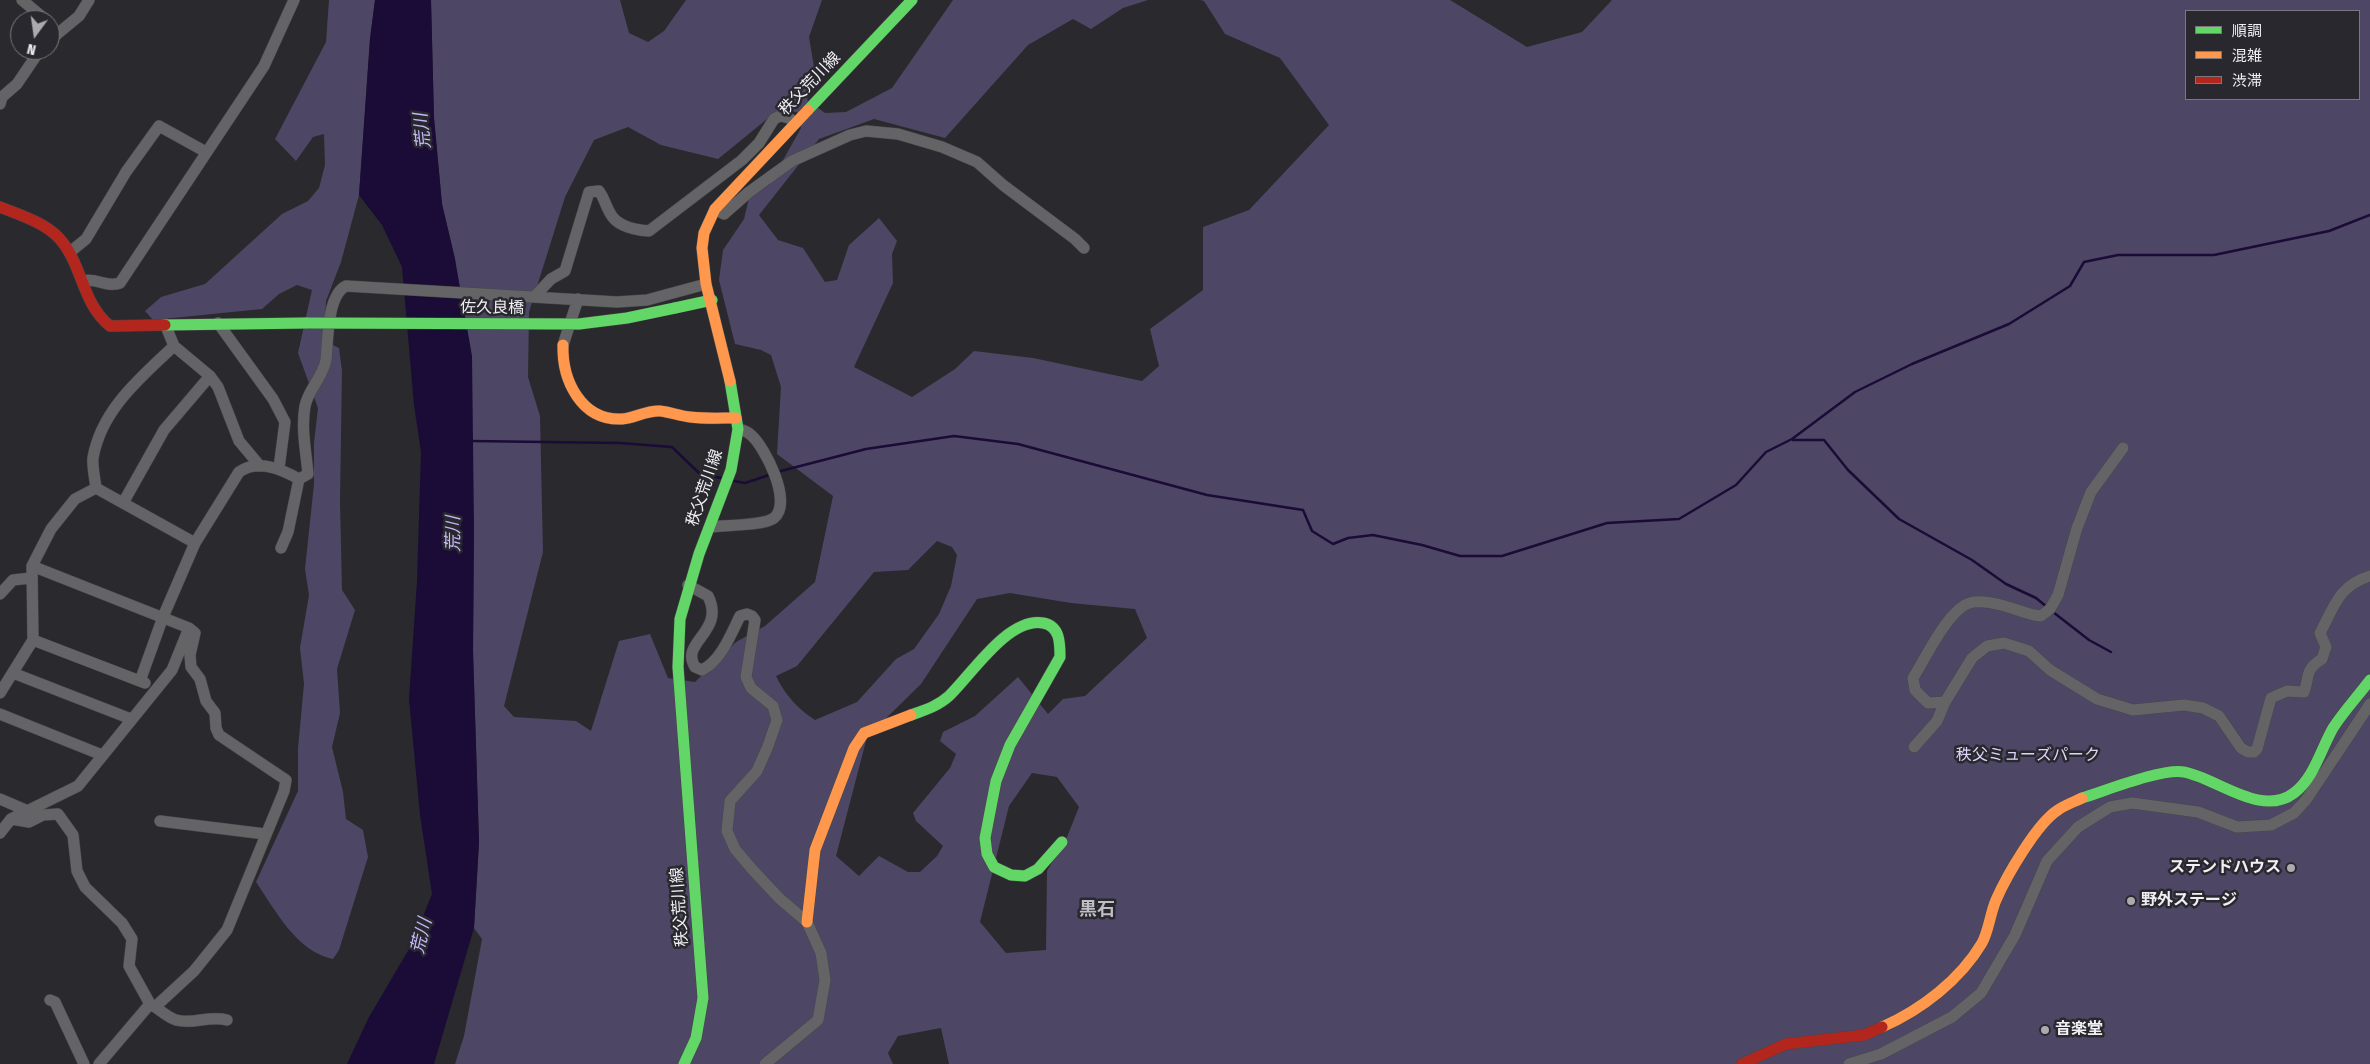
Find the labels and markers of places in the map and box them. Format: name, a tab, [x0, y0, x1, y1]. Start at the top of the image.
place label: ステンドハウス	[2169, 858, 2281, 878]
marker: ステンドハウス	[2285, 862, 2297, 874]
place label: 野外ステージ	[2141, 891, 2237, 911]
marker: 野外ステージ	[2125, 895, 2137, 907]
place label: 音楽堂	[2055, 1020, 2103, 1040]
marker: 音楽堂	[2039, 1024, 2051, 1036]

